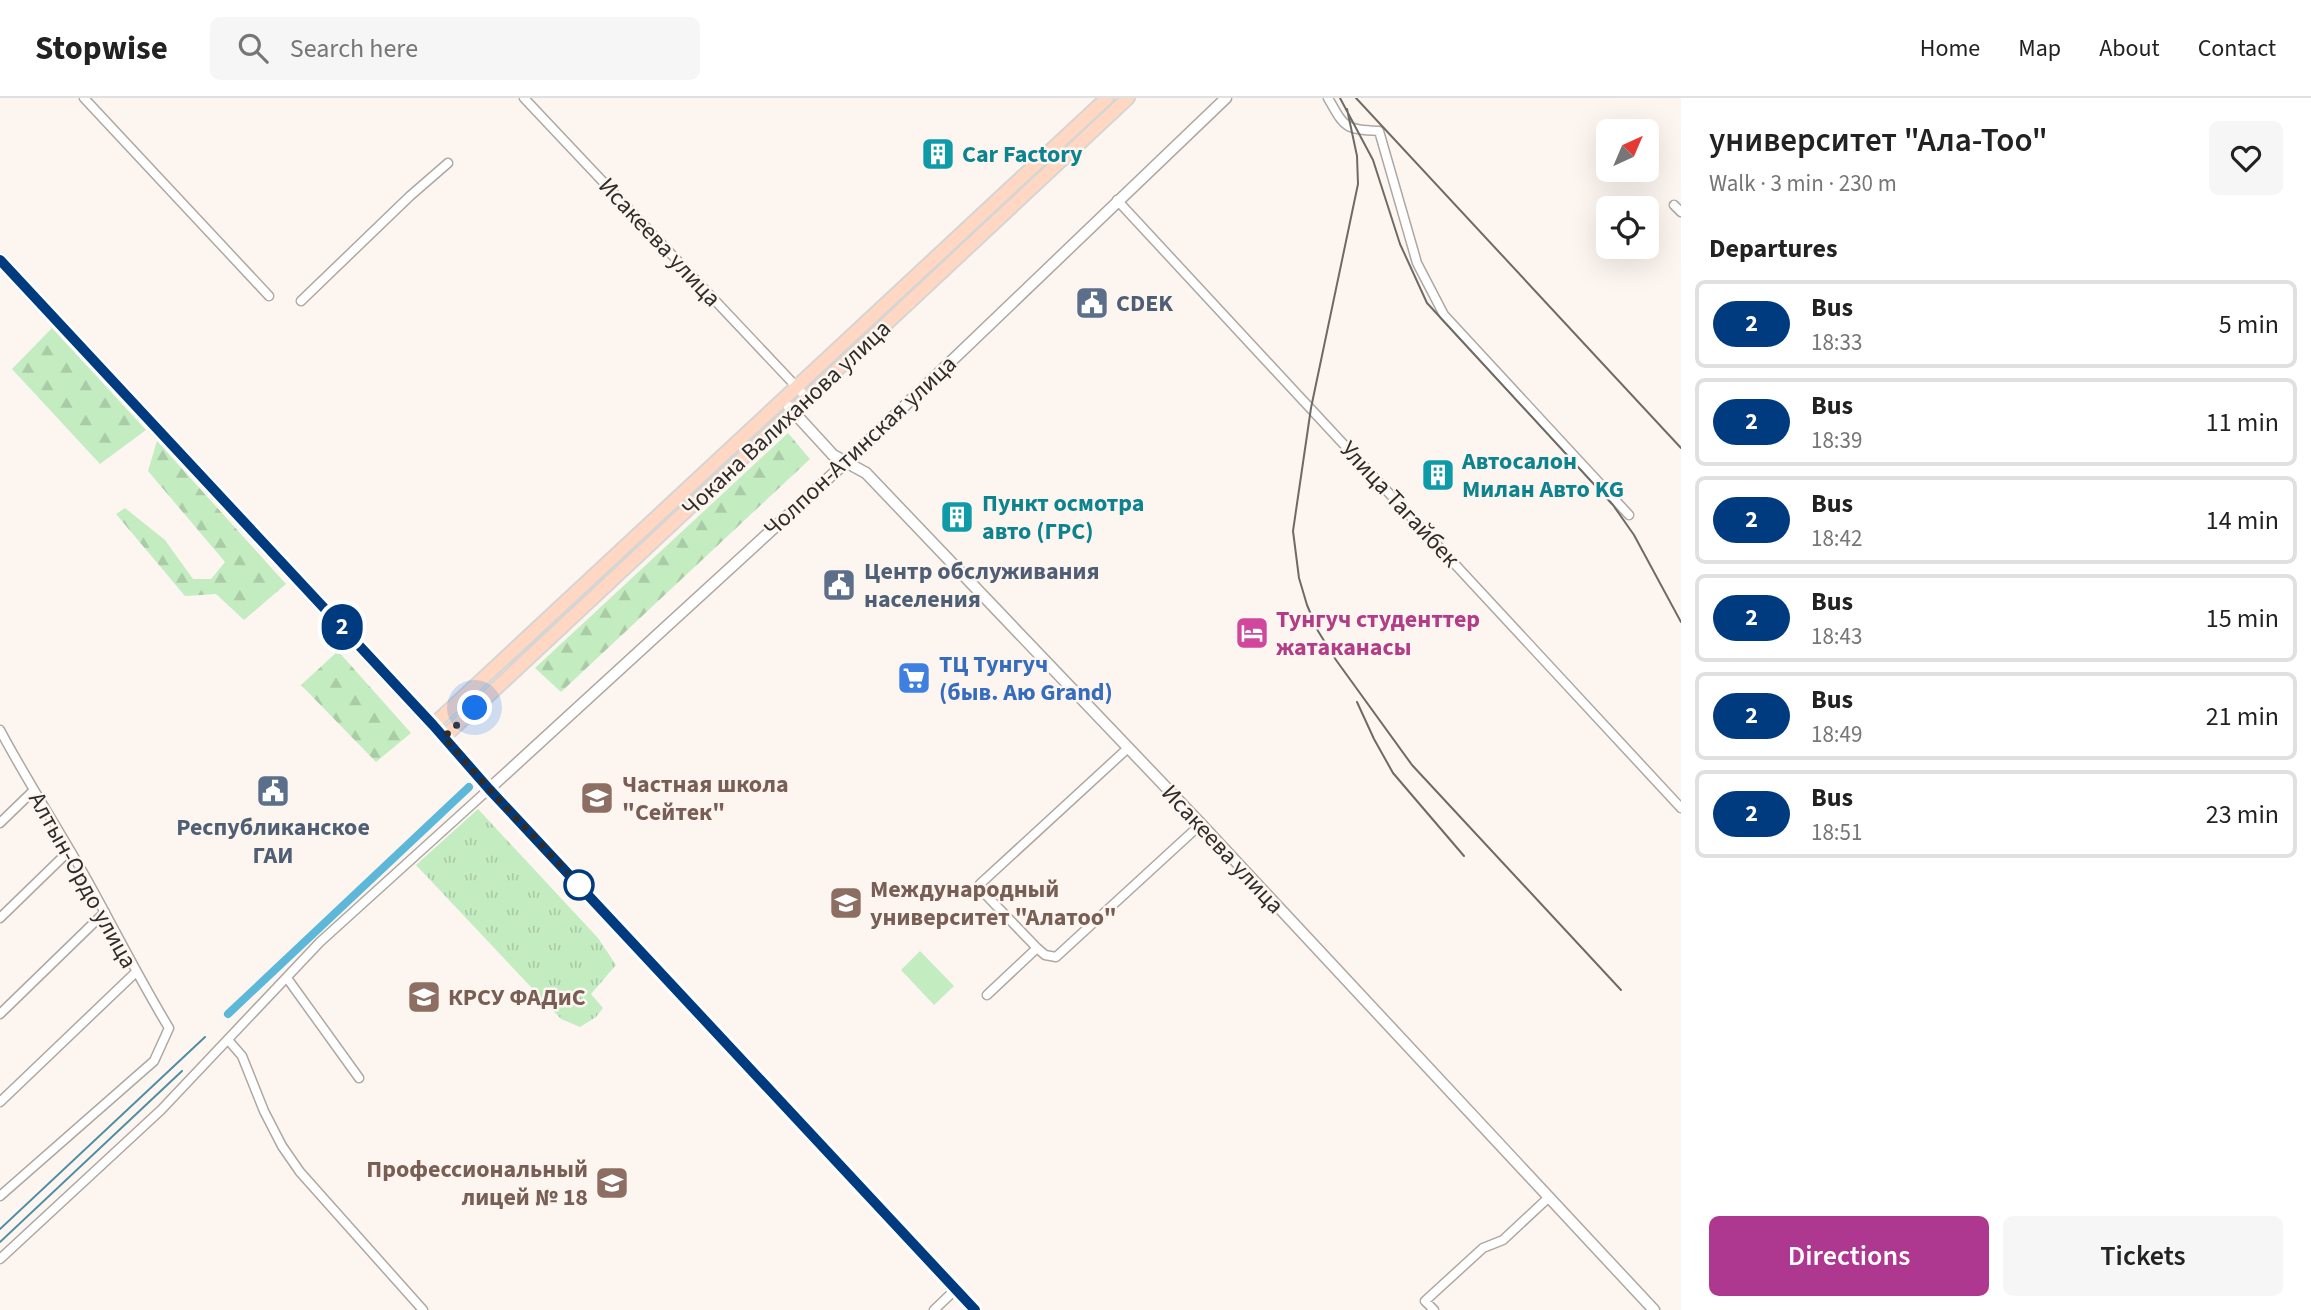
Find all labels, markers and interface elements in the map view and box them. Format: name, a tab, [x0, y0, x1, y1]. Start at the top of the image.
search box	[210, 17, 700, 80]
text: Stopwise	[35, 25, 168, 72]
icon: search	[234, 29, 272, 67]
text: Search here	[290, 30, 418, 67]
text: Home	[1920, 31, 1980, 66]
text: Map	[2018, 31, 2061, 66]
text: About	[2099, 31, 2160, 66]
text: Contact	[2198, 31, 2276, 66]
text: университет "Ала-Тоо"	[1709, 117, 2048, 164]
north arrow	[1596, 119, 1659, 182]
map controls	[1596, 119, 1659, 259]
button: heart	[2209, 121, 2283, 195]
building icon: Car Factory	[919, 135, 957, 173]
place label: Car Factory	[962, 137, 1083, 172]
text: Walk · 3 min · 230 m	[1709, 167, 1897, 200]
street label: Исакеева улица	[590, 170, 729, 315]
button: locate	[1596, 196, 1659, 259]
text: Departures	[1709, 230, 1837, 267]
public building icon: CDEK	[1073, 284, 1111, 322]
place label: CDEK	[1116, 286, 1173, 321]
text: Bus	[1811, 289, 1853, 326]
text: 2	[1745, 306, 1758, 341]
text: 5 min	[2219, 306, 2279, 343]
street label: Чокана Валиханова улица	[674, 312, 899, 525]
text: 18:33	[1811, 326, 1862, 359]
street label: Чолпон-Атинская улица	[756, 347, 965, 545]
text: Bus	[1811, 387, 1853, 424]
text: 2	[1745, 404, 1758, 439]
text: 11 min	[2206, 404, 2279, 441]
text: 18:39	[1811, 424, 1862, 457]
street label: Улица Тагайбек	[1332, 433, 1468, 576]
place label: Автосалон Милан Авто KG	[1461, 444, 1624, 507]
building icon: Автосалон Милан Авто KG	[1419, 456, 1457, 494]
text: Bus	[1811, 485, 1853, 522]
place label: Пункт осмотра авто (ГРС)	[982, 486, 1145, 549]
building icon: Пункт осмотра авто (ГРС)	[938, 498, 976, 536]
text: 2	[1745, 502, 1758, 537]
text: 14 min	[2206, 502, 2279, 539]
text: 18:42	[1811, 522, 1862, 555]
place label: Центр обслуживания населения	[864, 554, 1100, 617]
public building icon: Центр обслуживания населения	[820, 566, 858, 604]
text: Bus	[1811, 583, 1853, 620]
text: 2	[1745, 600, 1758, 635]
text: 15 min	[2206, 600, 2279, 637]
place label: Тунгуч студенттер жатаканасы	[1276, 602, 1480, 665]
line badge: 2	[319, 604, 365, 650]
text: 2	[336, 609, 348, 644]
hotel icon: Тунгуч студенттер жатаканасы	[1233, 614, 1271, 652]
text: 18:43	[1811, 620, 1862, 653]
place label: ТЦ Тунгуч (быв. Аю Grand)	[939, 647, 1113, 710]
supermarket icon: ТЦ Тунгуч (быв. Аю Grand)	[895, 659, 933, 697]
text: Bus	[1811, 681, 1853, 718]
your location	[457, 690, 492, 725]
text: 2	[1745, 698, 1758, 733]
text: 21 min	[2206, 698, 2279, 735]
text: 18:49	[1811, 718, 1862, 751]
place label: Частная школа "Сейтек"	[622, 767, 789, 830]
public building icon: Республиканское ГАИ	[254, 772, 292, 810]
street label: Исакеева улица	[1153, 777, 1292, 922]
school or university icon: Частная школа "Сейтек"	[578, 779, 616, 817]
text: Bus	[1811, 779, 1853, 816]
street label: Алтын-Ордо улица	[19, 786, 146, 975]
text: 2	[1745, 796, 1758, 831]
text: 23 min	[2206, 796, 2279, 833]
place label: Республиканское ГАИ	[176, 810, 370, 873]
text: 18:51	[1811, 816, 1862, 849]
unlabelled marker	[564, 870, 594, 900]
place label: Международный университет "Алатоо"	[870, 872, 1117, 935]
school or university icon: Международный университет "Алатоо"	[827, 884, 865, 922]
school or university icon: КРСУ ФАДиС	[405, 978, 443, 1016]
place label: КРСУ ФАДиС	[448, 980, 586, 1015]
place label: Профессиональный лицей № 18	[366, 1152, 588, 1215]
school or university icon: Профессиональный лицей № 18	[593, 1164, 631, 1202]
button: Directions	[1709, 1216, 1989, 1296]
button: Tickets	[2003, 1216, 2283, 1296]

